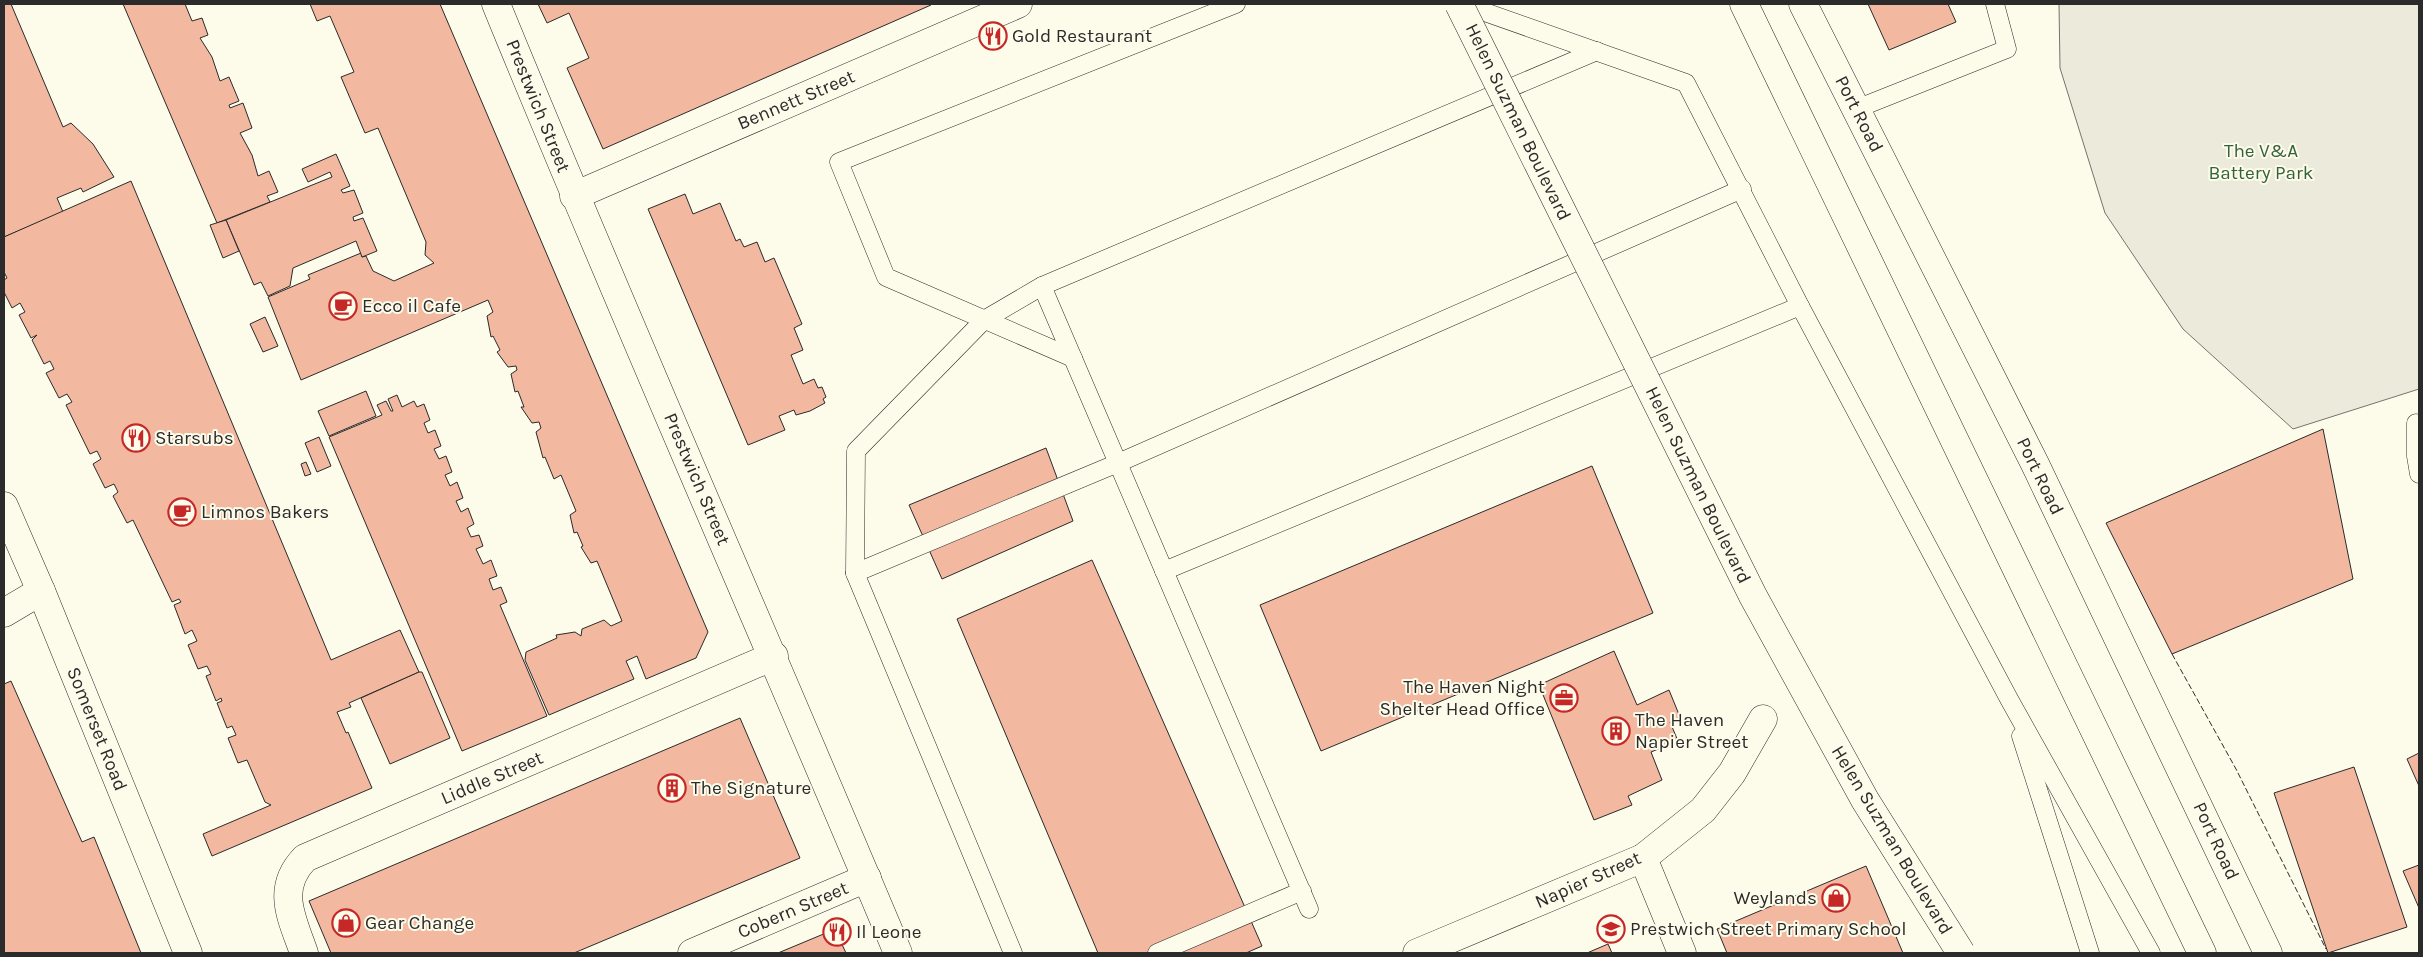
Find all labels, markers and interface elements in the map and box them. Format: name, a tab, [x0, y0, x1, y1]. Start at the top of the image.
street label: Helen Suzman Boulevard	[1461, 20, 1575, 224]
restaurant icon: Gold Restaurant	[978, 21, 1008, 51]
place label: Gold Restaurant	[1012, 25, 1152, 47]
street label: Prestwich Street	[501, 36, 575, 176]
street label: Bennett Street	[734, 65, 858, 135]
street label: Port Road	[1830, 72, 1888, 156]
park label: The V&A Battery Park	[2208, 140, 2314, 184]
cafe icon: Ecco il Cafe	[328, 291, 358, 321]
place label: Ecco il Cafe	[362, 295, 461, 317]
street label: Helen Suzman Boulevard	[1641, 383, 1755, 587]
street label: Prestwich Street	[659, 410, 735, 548]
restaurant icon: Starsubs	[121, 423, 151, 453]
place label: Starsubs	[155, 427, 234, 449]
street label: Port Road	[2012, 434, 2068, 518]
cafe icon: Limnos Bakers	[167, 497, 197, 527]
place label: Limnos Bakers	[201, 501, 329, 523]
street label: Somerset Road	[62, 664, 132, 794]
place label: The Haven Night Shelter Head Office	[1379, 676, 1545, 720]
office icon: The Haven Night Shelter Head Office	[1549, 683, 1579, 713]
place label: The Haven Napier Street	[1635, 709, 1749, 753]
building icon: The Haven Napier Street	[1601, 716, 1631, 746]
street label: Helen Suzman Boulevard	[1827, 741, 1957, 939]
street label: Liddle Street	[438, 747, 546, 809]
building icon: The Signature	[657, 773, 687, 803]
place label: The Signature	[691, 777, 811, 799]
street label: Port Road	[2188, 799, 2244, 883]
street label: Napier Street	[1532, 847, 1644, 913]
street label: Cobern Street	[734, 877, 852, 943]
shop icon: Weylands	[1821, 883, 1851, 913]
place label: Weylands	[1734, 887, 1817, 909]
shop icon: Gear Change	[331, 908, 361, 938]
place label: Gear Change	[365, 912, 474, 934]
school or university icon: Prestwich Street Primary School	[1596, 914, 1626, 944]
restaurant icon: Il Leone	[822, 917, 852, 947]
place label: Prestwich Street Primary School	[1630, 918, 1907, 940]
place label: Il Leone	[856, 921, 921, 943]

